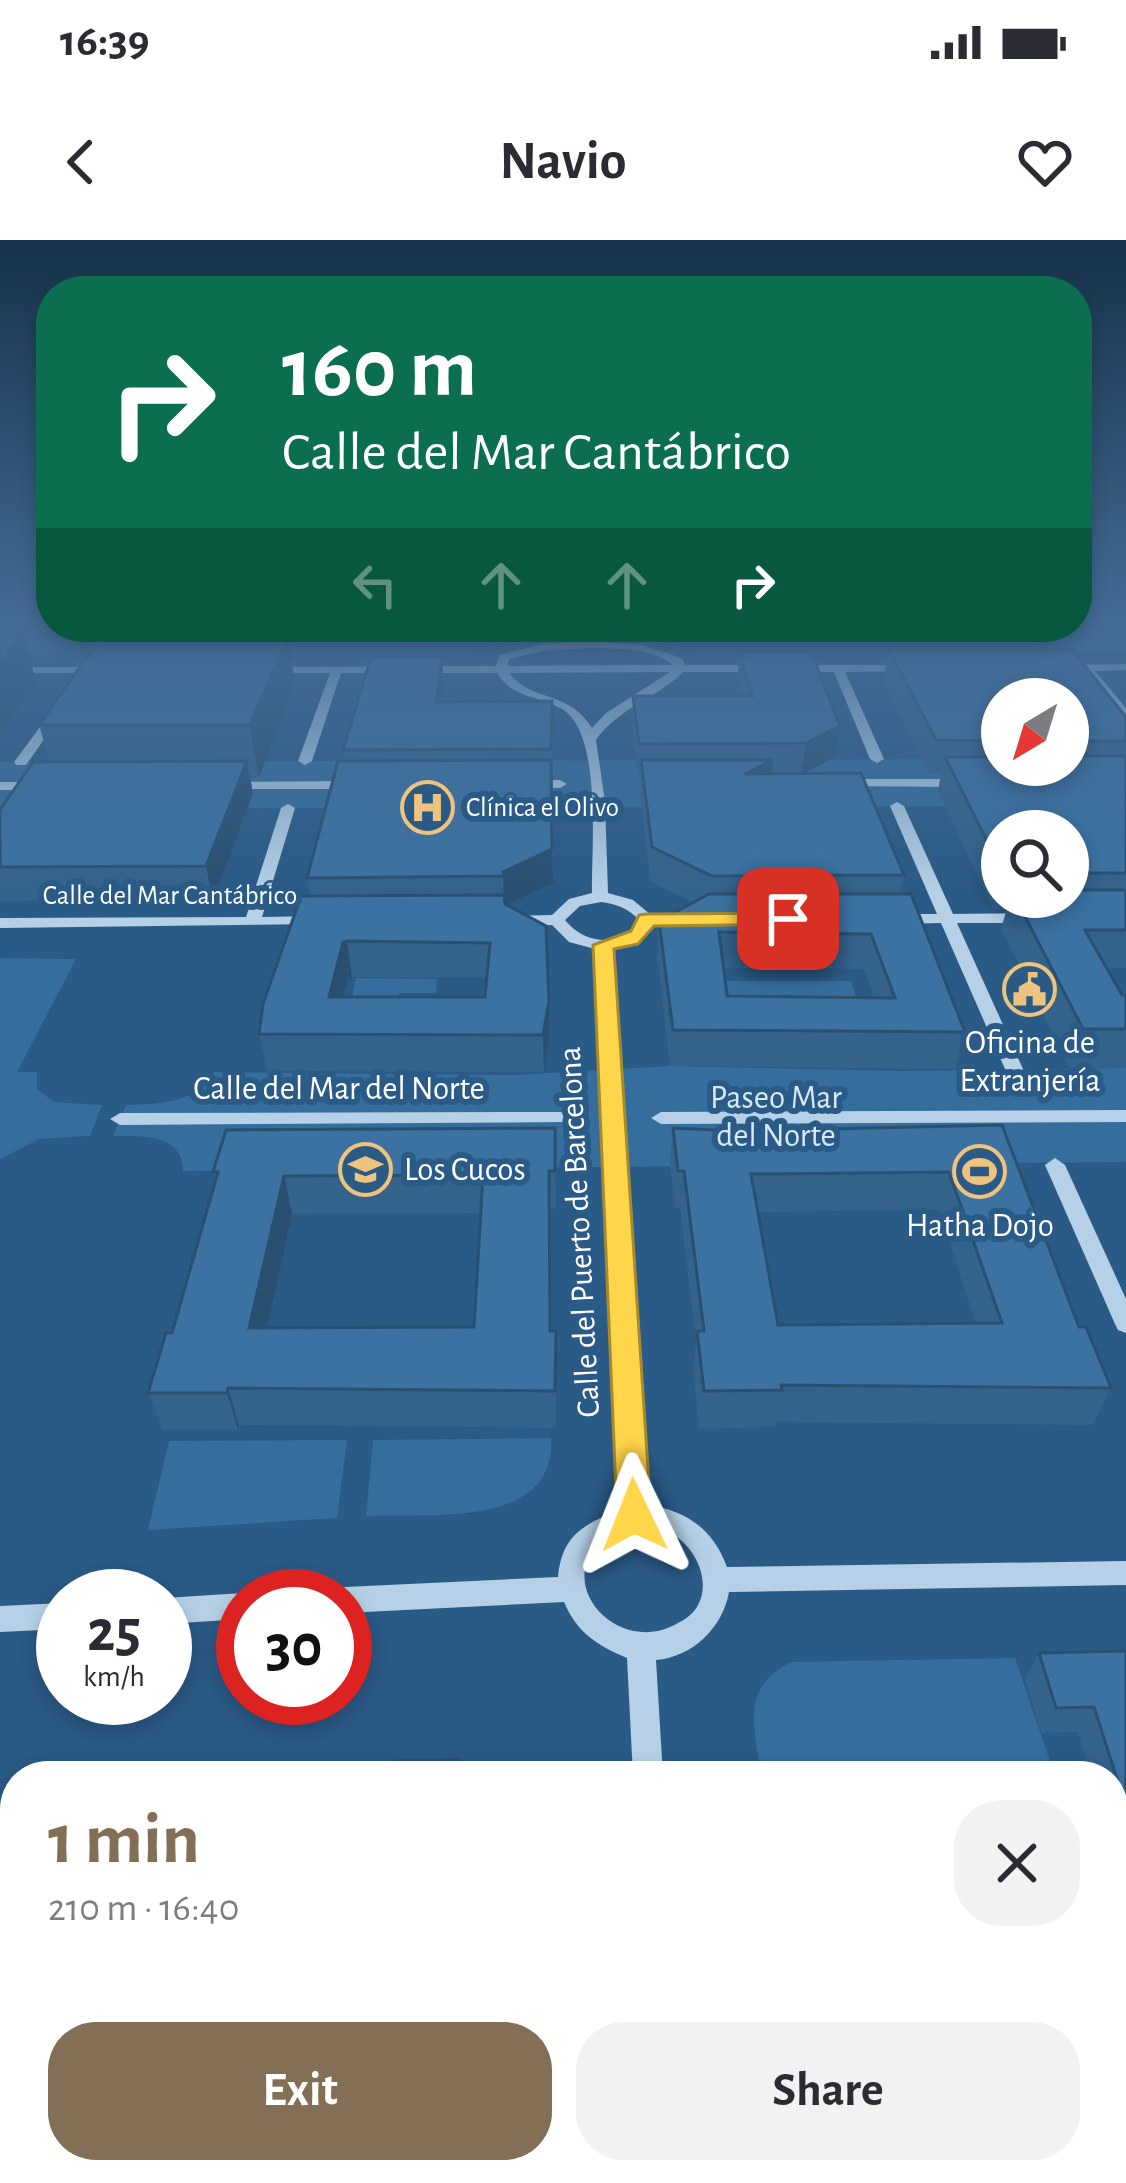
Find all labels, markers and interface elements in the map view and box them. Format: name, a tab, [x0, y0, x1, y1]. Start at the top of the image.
text: 16:39	[60, 19, 149, 64]
icon: back	[48, 129, 114, 195]
icon: heart	[1012, 129, 1078, 195]
text: Navio	[499, 135, 627, 189]
icon: right	[84, 324, 240, 480]
text: 160 m	[282, 328, 477, 412]
text: Calle del Mar Cantábrico	[282, 426, 791, 480]
icon: left	[342, 552, 408, 618]
icon: ahead	[468, 552, 534, 618]
icon: ahead	[594, 552, 660, 618]
icon: right	[720, 552, 786, 618]
north arrow	[981, 678, 1089, 786]
map controls	[981, 678, 1089, 918]
hospital icon: Clínica el Olivo	[399, 779, 455, 835]
place label: Clínica el Olivo	[466, 794, 619, 821]
button: search	[981, 810, 1089, 918]
pin	[737, 868, 839, 970]
street label: Calle del Mar Cantábrico	[43, 882, 297, 909]
icon: arrive	[755, 886, 821, 952]
public building icon: Oficina de Extranjería	[1002, 961, 1058, 1017]
place label: Oficina de Extranjería	[960, 1027, 1100, 1098]
street label: Calle del Puerto de Barcelona	[554, 1046, 606, 1418]
street label: Calle del Mar del Norte	[193, 1073, 485, 1106]
park label: Paseo Mar del Norte	[710, 1082, 842, 1153]
school or university icon: Los Cucos	[337, 1142, 393, 1198]
sports icon: Hatha Dojo	[952, 1144, 1008, 1200]
place label: Los Cucos	[404, 1154, 526, 1187]
place label: Hatha Dojo	[906, 1210, 1054, 1243]
position arrow	[571, 1452, 697, 1578]
speed limit sign: 30	[216, 1569, 372, 1725]
text: 25	[87, 1602, 141, 1662]
text: km/h	[83, 1662, 145, 1692]
button: close	[954, 1800, 1080, 1926]
text: 1 min	[48, 1804, 200, 1876]
text: 210 m · 16:40	[48, 1889, 239, 1928]
button: Exit	[48, 2022, 552, 2160]
button: Share	[576, 2022, 1080, 2160]

